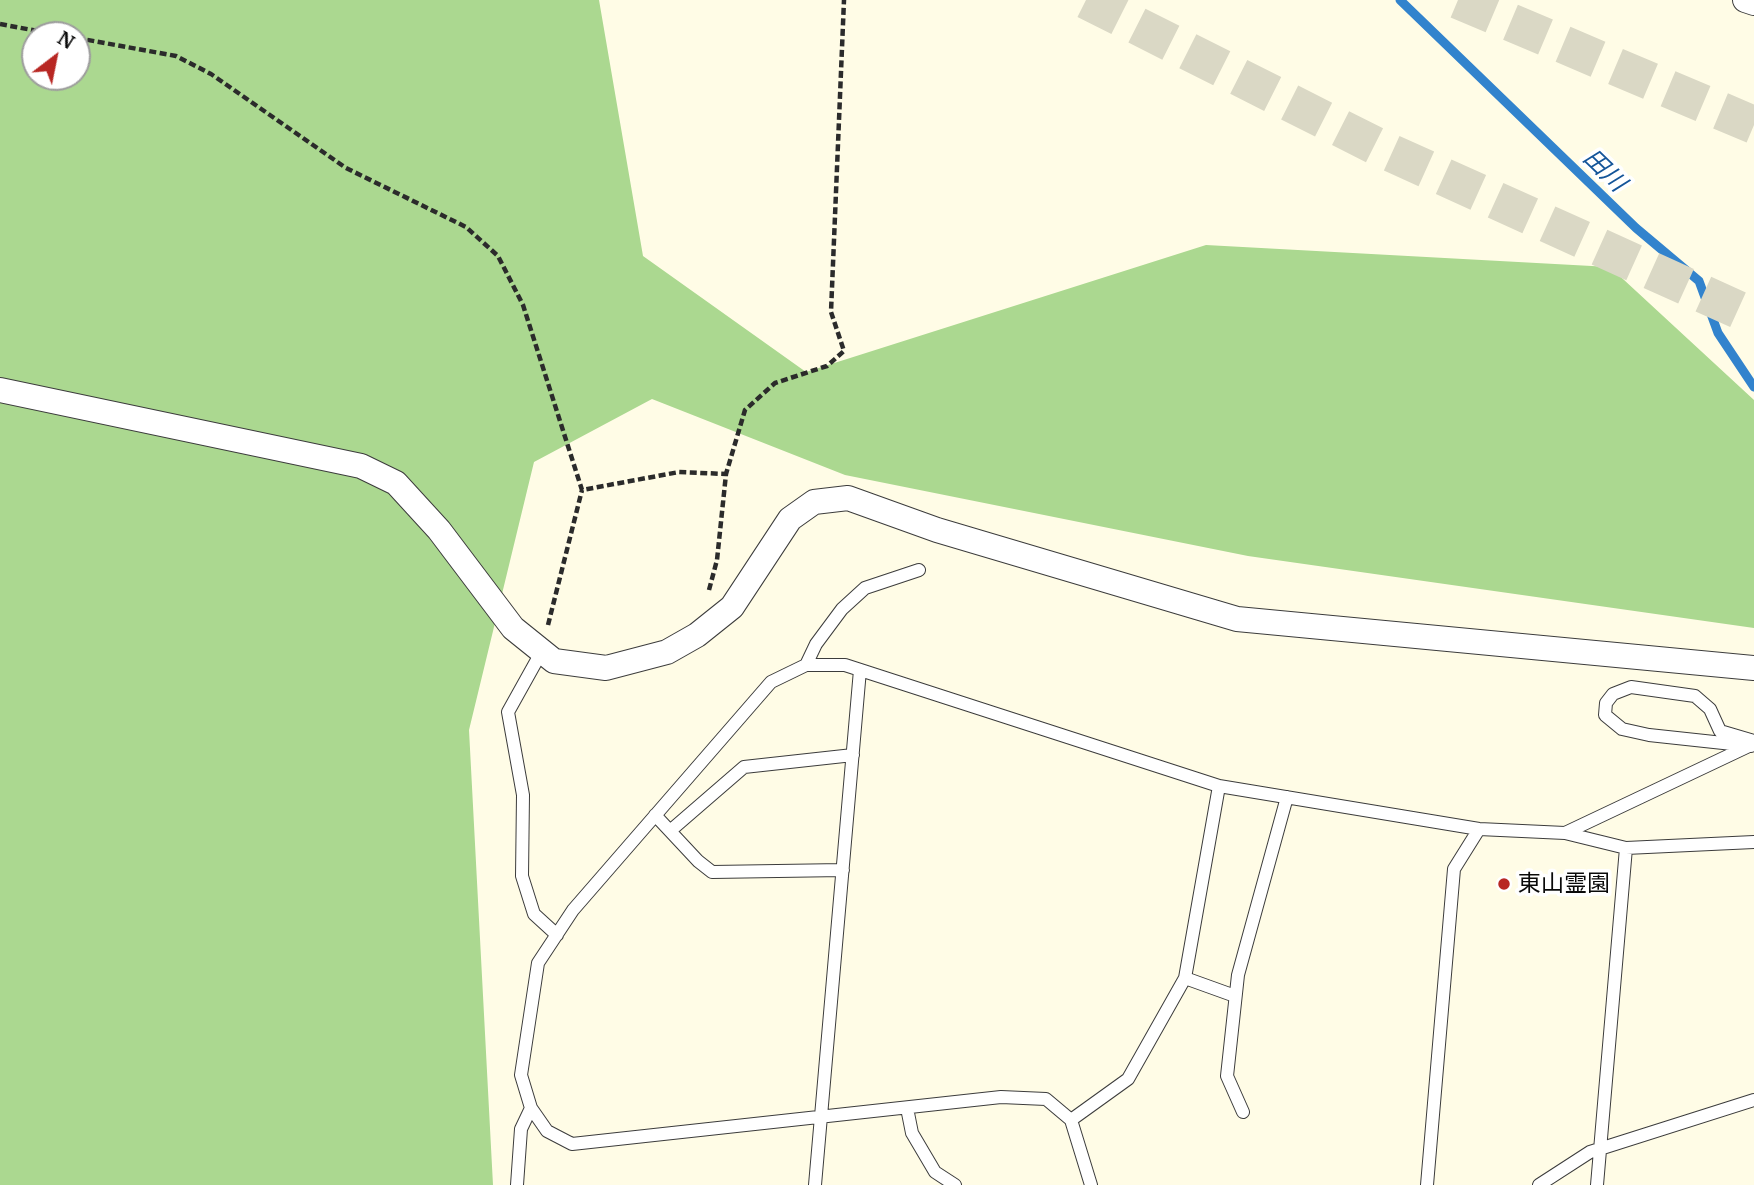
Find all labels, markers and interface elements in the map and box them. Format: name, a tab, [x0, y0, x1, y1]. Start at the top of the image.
north arrow	[21, 21, 91, 91]
text: N	[53, 26, 79, 54]
water label: 田川	[1577, 144, 1631, 198]
place label: 東山霊園	[1518, 870, 1610, 898]
marker: 東山霊園	[1496, 876, 1512, 892]

